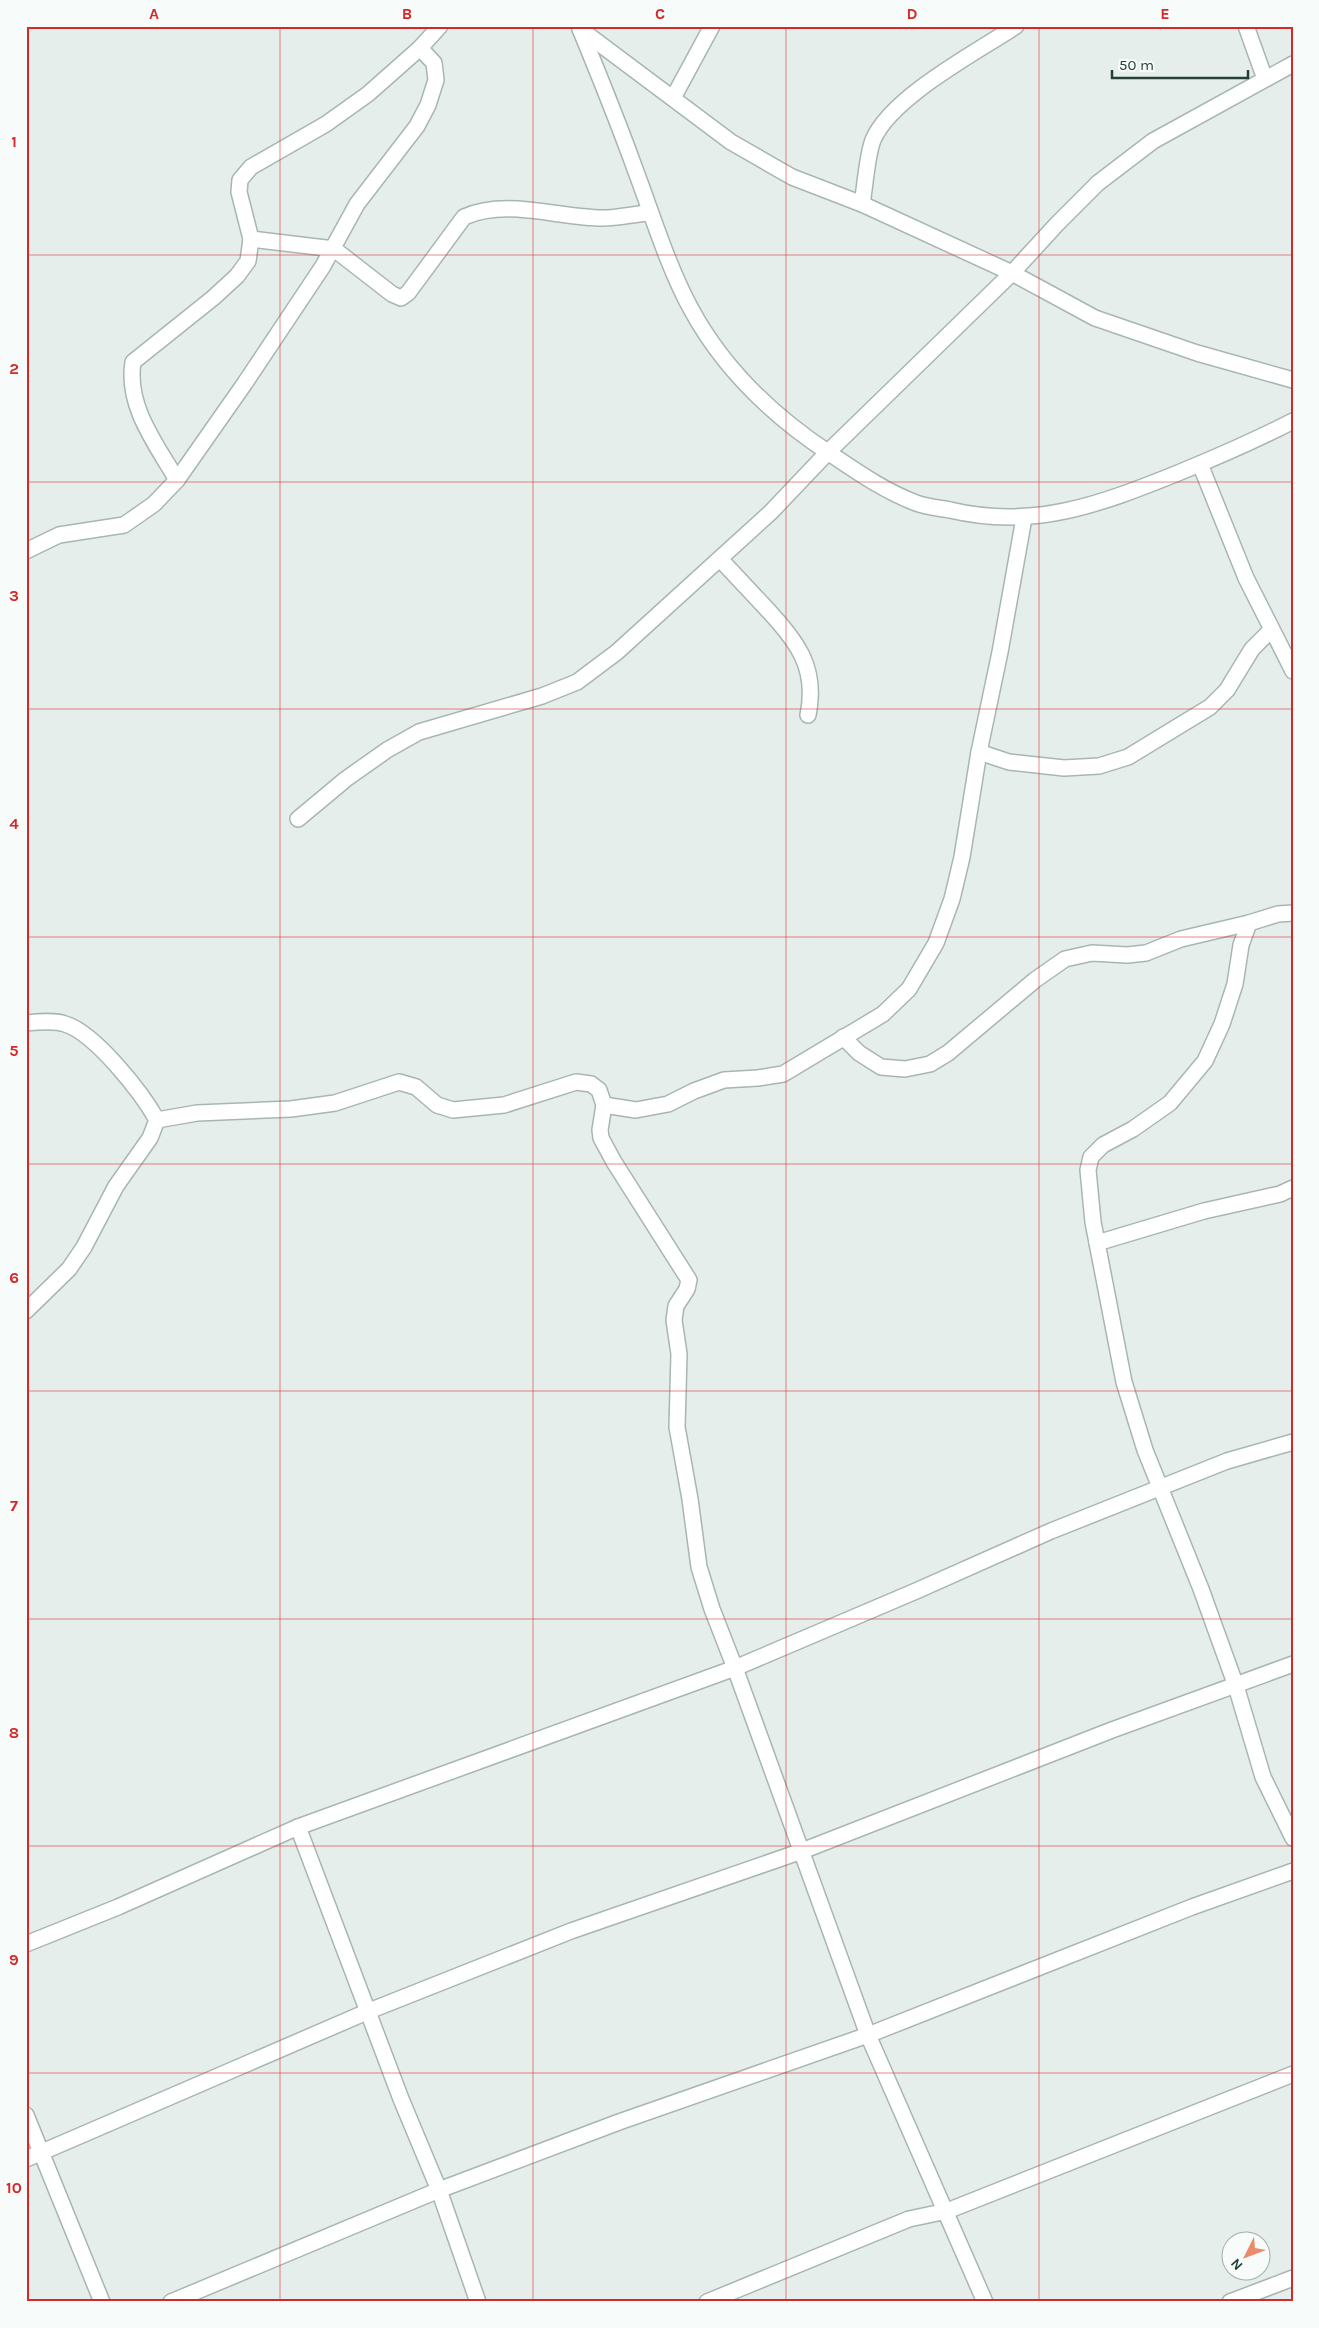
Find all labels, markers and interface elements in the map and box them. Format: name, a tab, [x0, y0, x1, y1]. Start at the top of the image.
text: A	[149, 4, 159, 23]
text: B	[402, 4, 412, 23]
text: C	[655, 4, 665, 23]
text: D	[907, 4, 918, 23]
text: E	[1160, 4, 1170, 23]
scale bar	[1112, 48, 1248, 80]
text: 50 m	[1119, 56, 1154, 74]
text: 1	[11, 132, 17, 151]
text: 2	[9, 359, 19, 378]
text: 3	[9, 586, 19, 605]
text: 4	[9, 814, 19, 833]
text: 5	[9, 1041, 19, 1060]
text: 6	[9, 1268, 19, 1287]
text: 7	[10, 1496, 18, 1515]
text: 8	[9, 1723, 19, 1742]
text: 9	[9, 1950, 19, 1969]
text: 10	[6, 2178, 22, 2197]
north arrow	[1222, 2230, 1272, 2280]
text: N	[1227, 2255, 1246, 2274]

